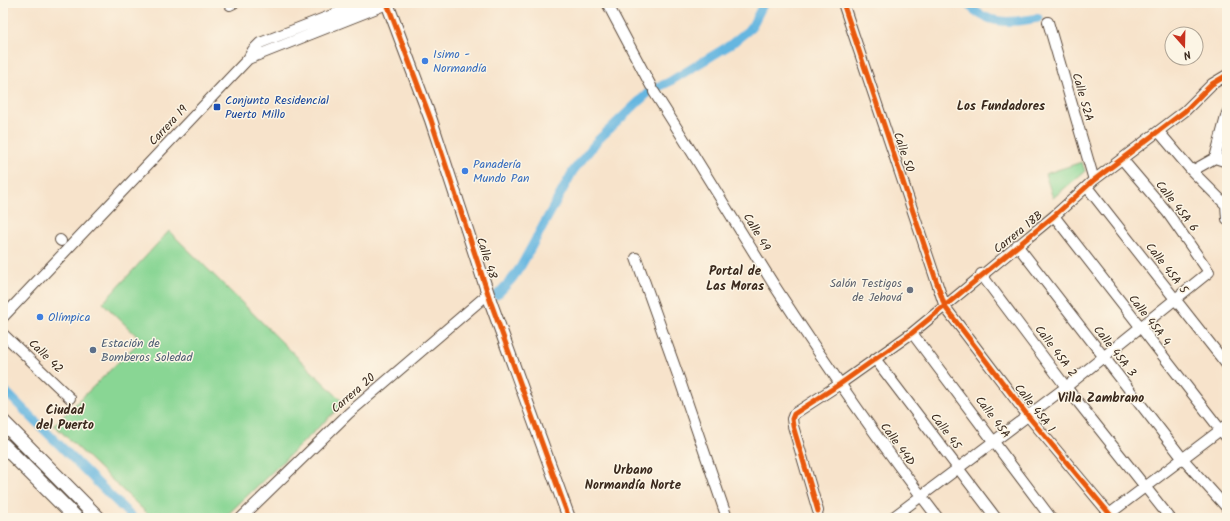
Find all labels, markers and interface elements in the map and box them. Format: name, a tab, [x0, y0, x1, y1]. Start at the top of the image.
north arrow	[1164, 26, 1204, 66]
place label: Isimo - Normandía	[433, 45, 487, 78]
text: N	[1181, 45, 1193, 64]
marker: Isimo - Normandía	[420, 56, 430, 66]
street label: Calle 52A	[1067, 71, 1098, 124]
place label: Conjunto Residencial Puerto Millo	[225, 91, 329, 124]
district label: Los Fundadores	[957, 96, 1045, 117]
street label: Carrera 19	[144, 100, 193, 150]
marker: Conjunto Residencial Puerto Millo	[212, 102, 222, 112]
street label: Calle 50	[888, 130, 919, 175]
place label: Panadería Mundo Pan	[473, 155, 529, 188]
marker: Panadería Mundo Pan	[460, 166, 470, 176]
street label: Calle 45A 6	[1150, 177, 1203, 236]
street label: Carrera 18B	[989, 206, 1047, 258]
street label: Calle 49	[738, 210, 775, 255]
street label: Calle 48	[471, 235, 502, 282]
street label: Calle 45A 5	[1140, 239, 1194, 299]
district label: Portal de Las Moras	[706, 261, 764, 297]
place label: Salón Testigos de Jehová	[830, 274, 903, 307]
marker: Salón Testigos de Jehová	[905, 285, 915, 295]
street label: Calle 45A 4	[1123, 291, 1176, 350]
place label: Olímpica	[48, 308, 91, 327]
marker: Olímpica	[35, 312, 45, 322]
street label: Calle 45A 2	[1030, 321, 1082, 381]
street label: Calle 45A 3	[1088, 321, 1141, 381]
place label: Estación de Bomberos Soledad	[101, 334, 193, 367]
street label: Calle 42	[24, 335, 68, 378]
marker: Estación de Bomberos Soledad	[88, 345, 98, 355]
street label: Carrera 20	[327, 369, 380, 418]
street label: Calle 45A 1	[1009, 380, 1060, 437]
district label: Villa Zambrano	[1058, 388, 1144, 409]
street label: Calle 45A	[970, 392, 1015, 443]
district label: Ciudad del Puerto	[36, 400, 94, 436]
street label: Calle 45	[925, 409, 967, 455]
street label: Calle 44D	[875, 419, 920, 470]
district label: Urbano Normandía Norte	[585, 460, 682, 496]

